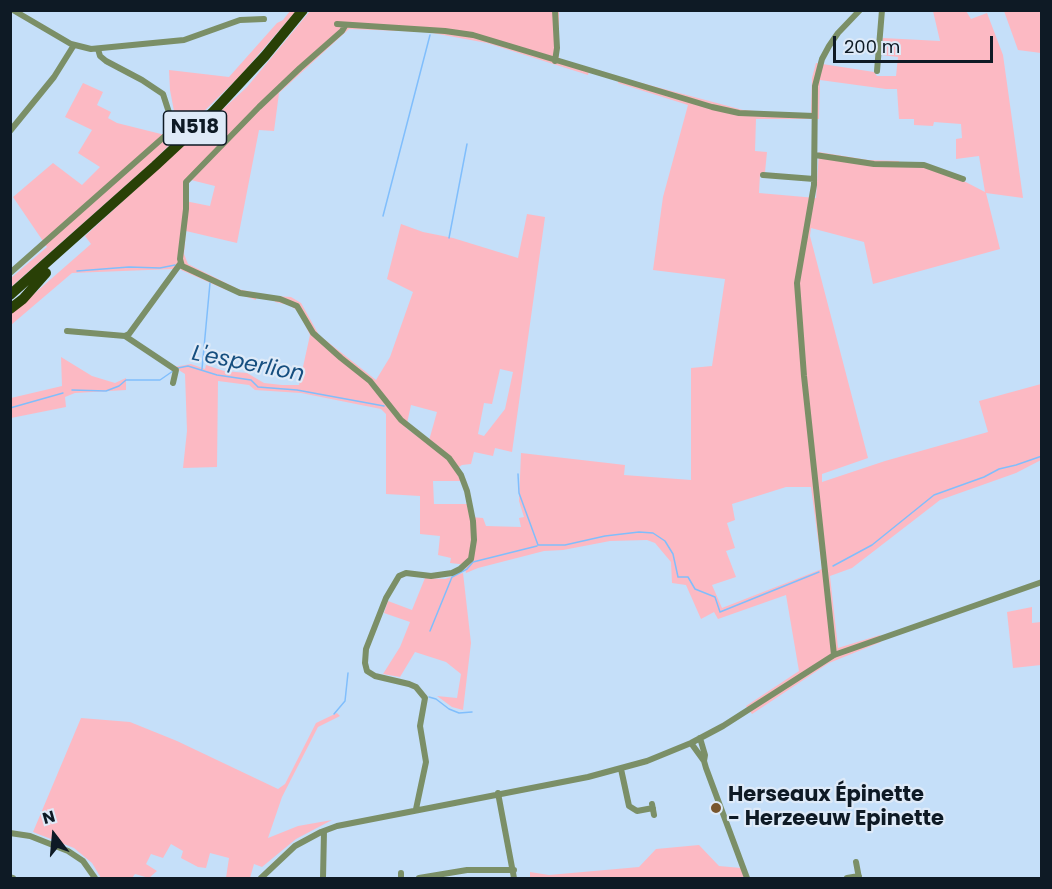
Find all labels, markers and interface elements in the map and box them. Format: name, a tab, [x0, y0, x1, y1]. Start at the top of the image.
scale bar	[836, 24, 996, 62]
text: 200 m	[844, 34, 900, 59]
road number: N518	[164, 111, 226, 145]
water label: L'esperlion	[190, 341, 306, 389]
place label: Herseaux Épinette - Herzeeuw Epinette	[728, 783, 944, 833]
marker: Herseaux Épinette - Herzeeuw Epinette	[709, 801, 723, 815]
north arrow	[24, 805, 84, 865]
text: N	[40, 805, 58, 830]

